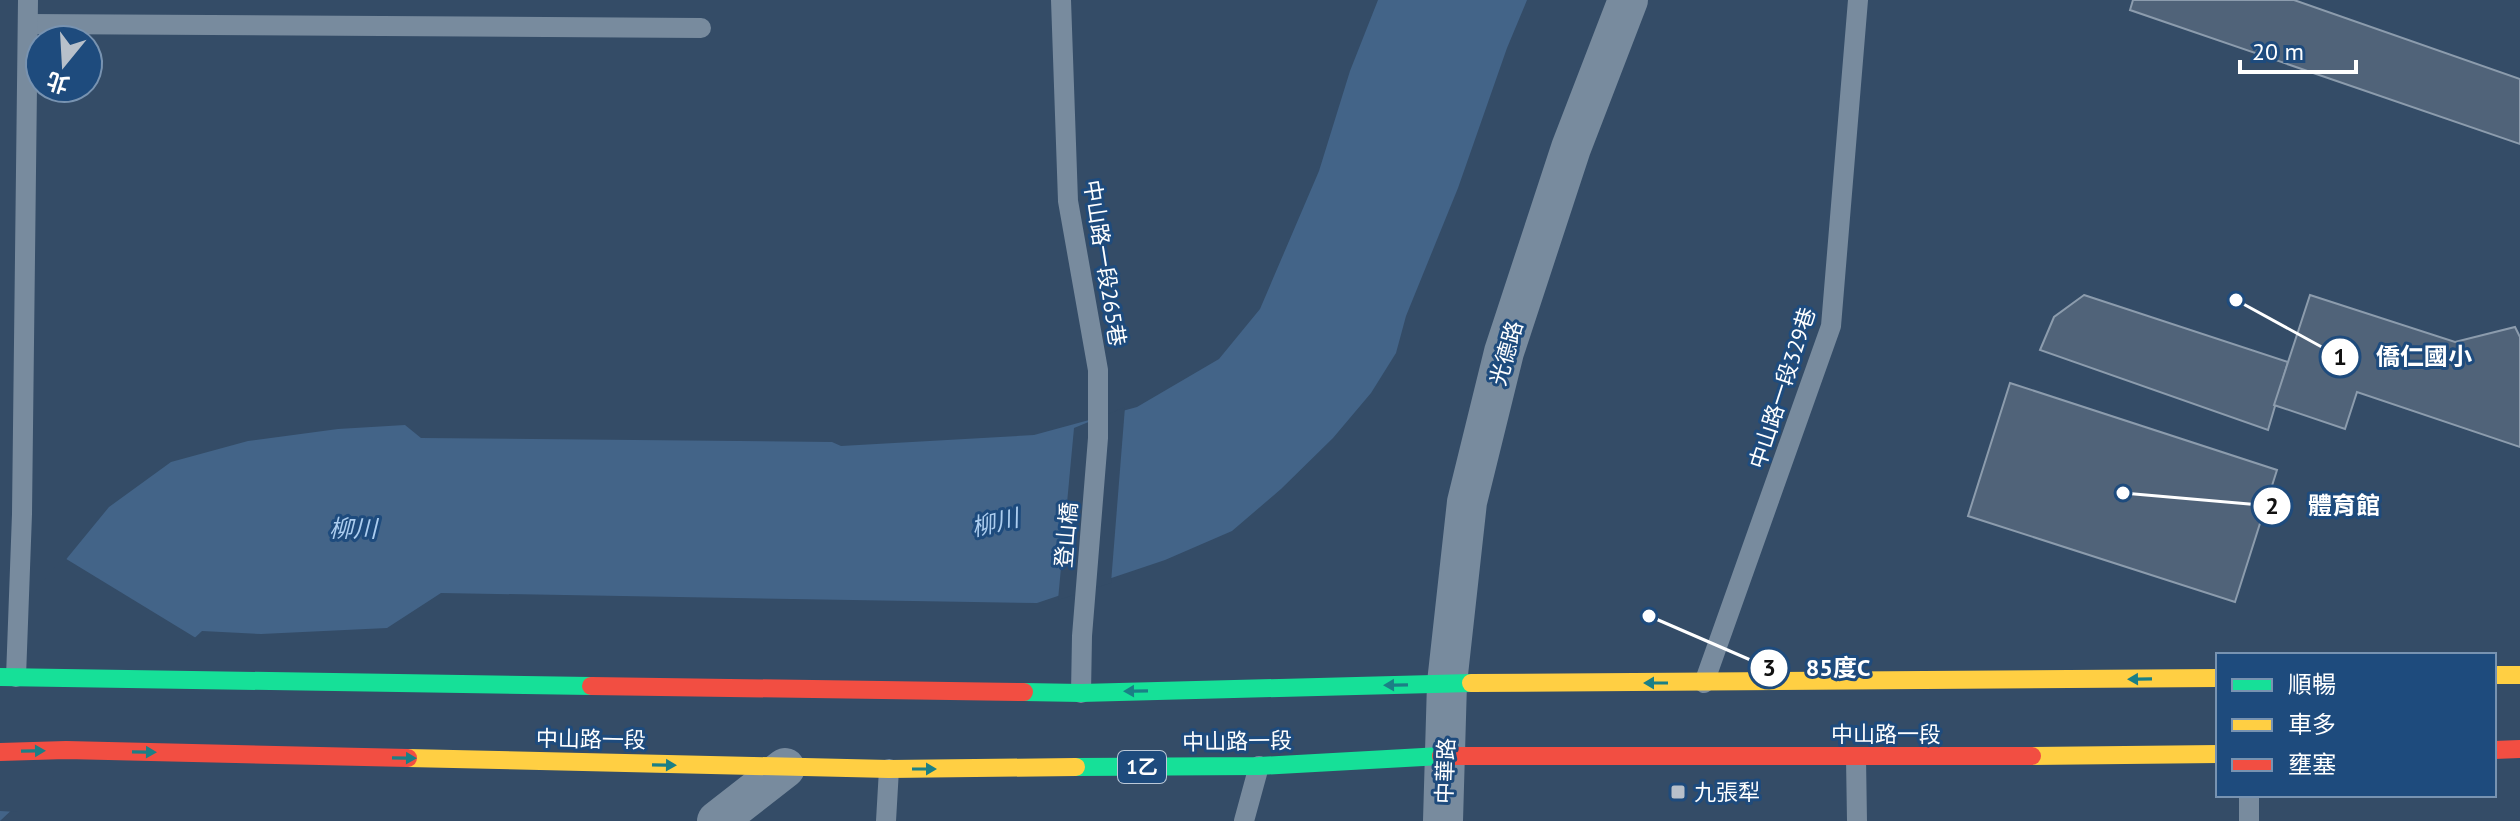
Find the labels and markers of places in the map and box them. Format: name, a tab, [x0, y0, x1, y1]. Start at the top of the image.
callout: 僑仁國小	[2320, 333, 2488, 381]
callout: 體育館	[2252, 482, 2396, 530]
callout: 85度C	[1749, 644, 1886, 692]
place label: 九張犁	[1694, 778, 1760, 806]
marker: 九張犁	[1669, 783, 1687, 801]

